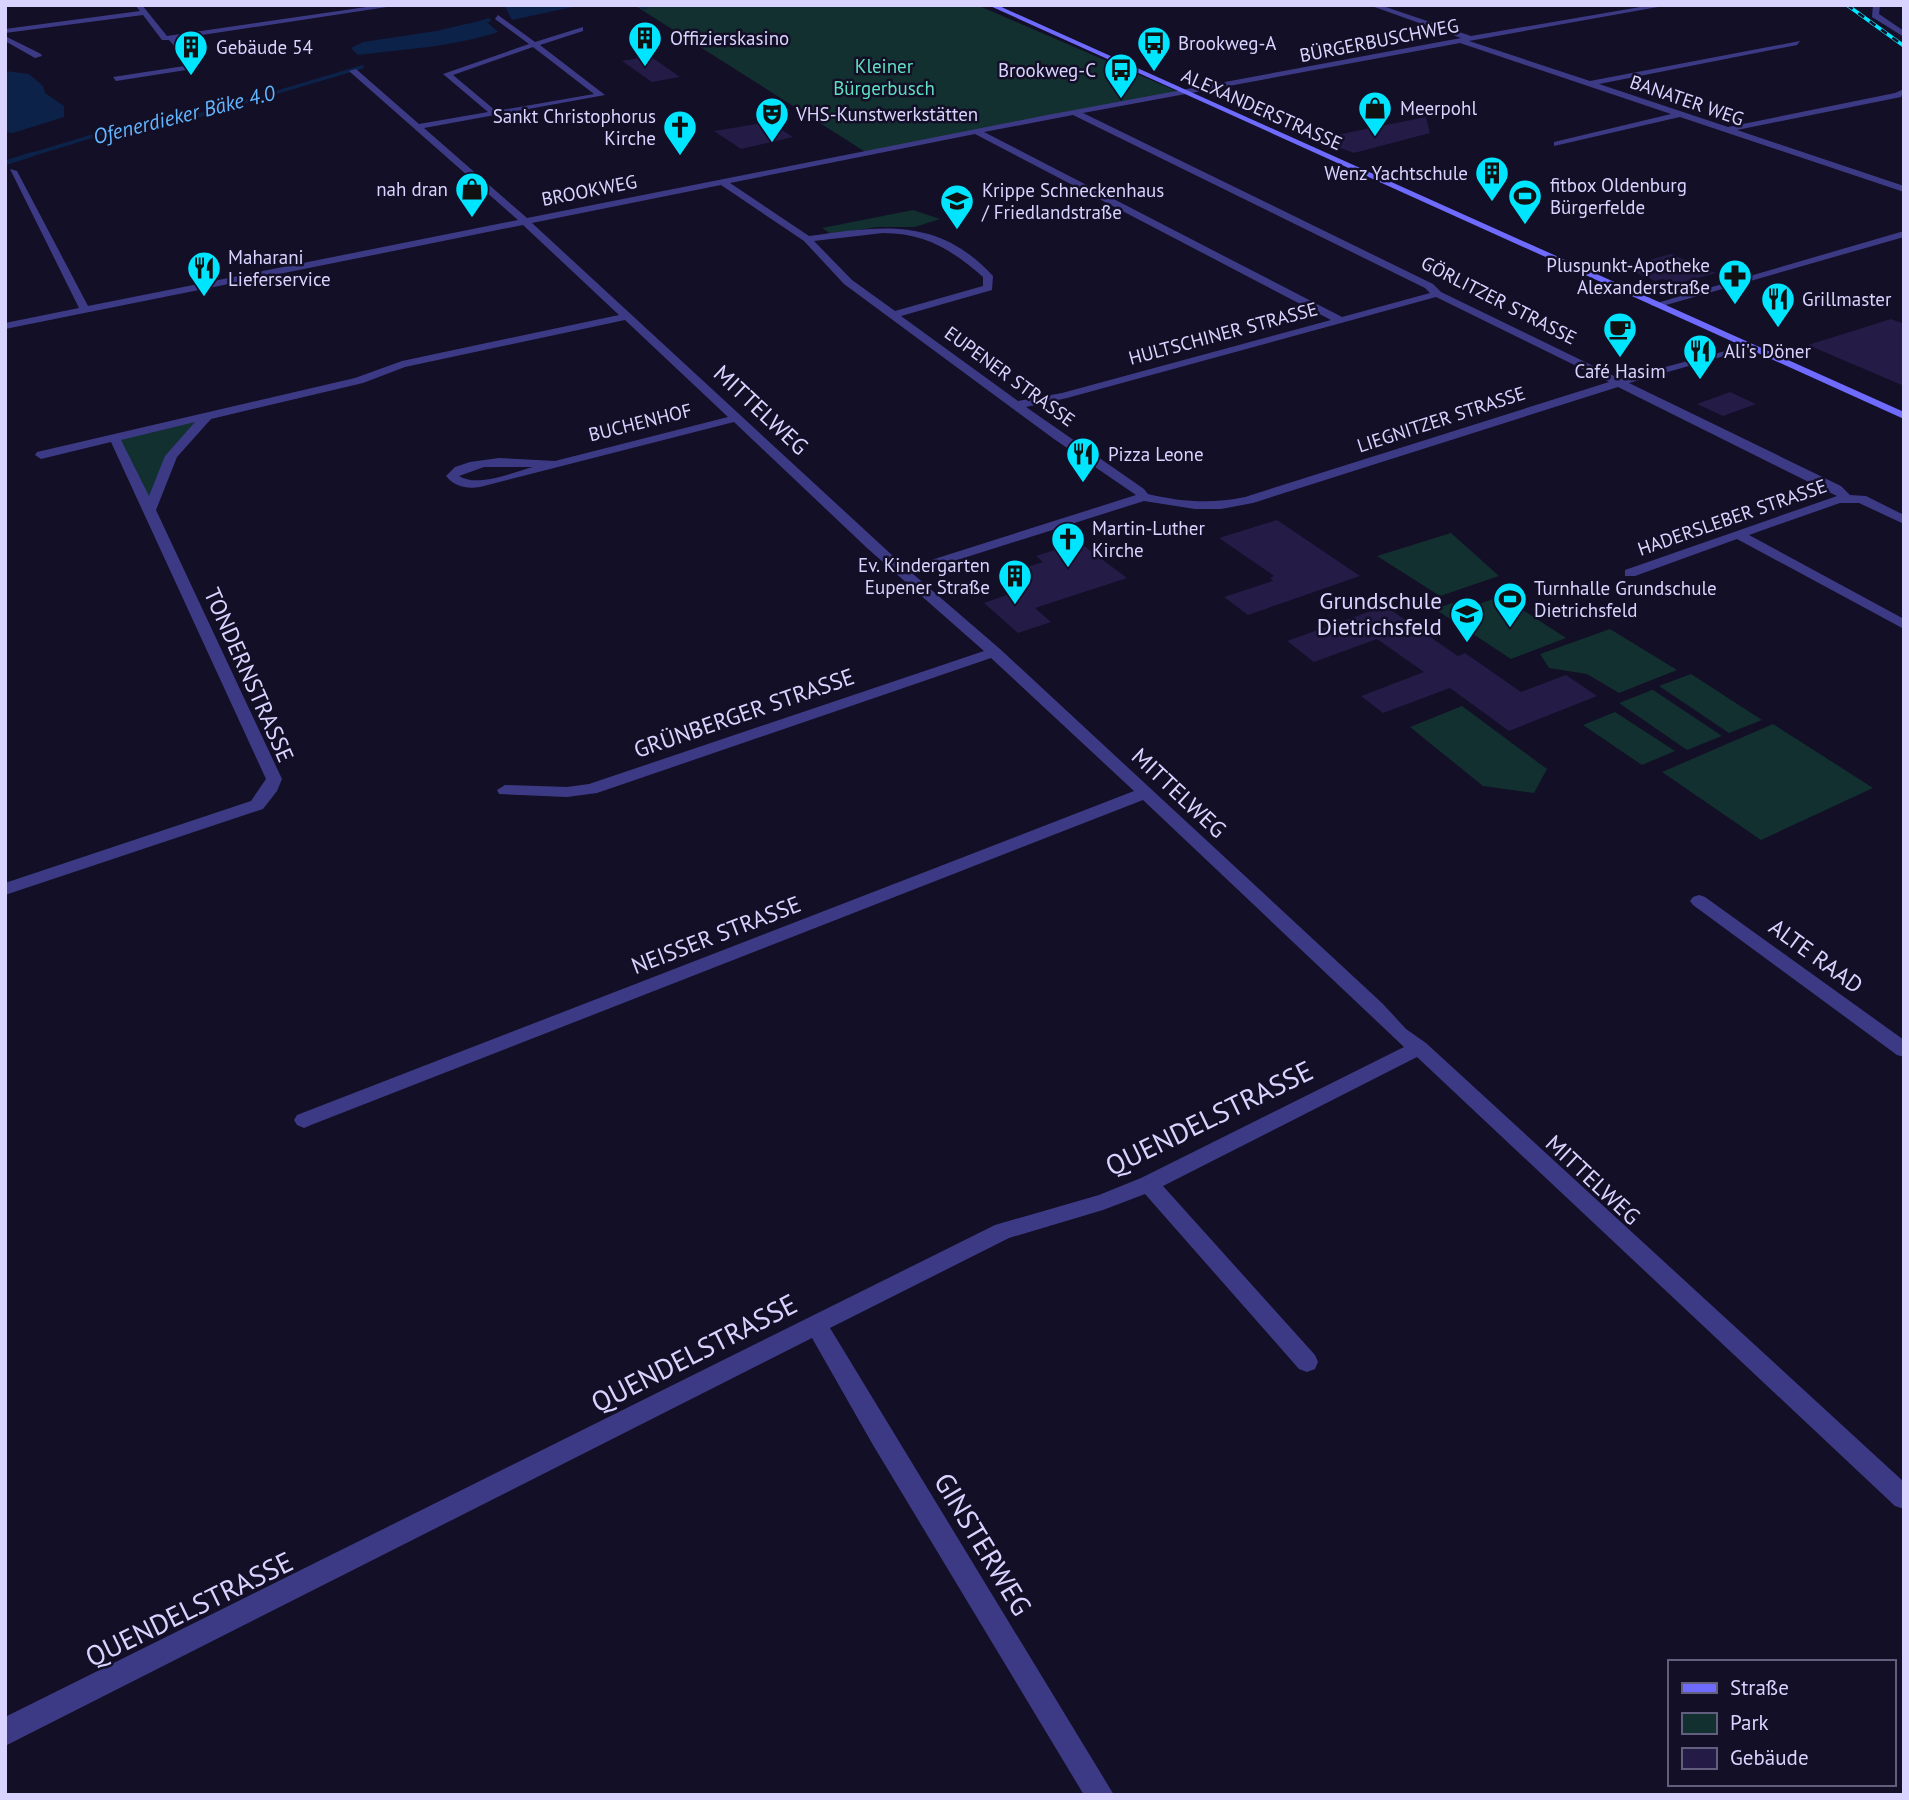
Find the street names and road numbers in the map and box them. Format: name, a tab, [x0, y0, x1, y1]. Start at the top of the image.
street label: BÜRGERBUSCHWEG	[1297, 13, 1461, 67]
street label: ALEXANDERSTRASSE	[1178, 63, 1346, 155]
street label: BANATER WEG	[1627, 69, 1747, 131]
street label: BROOKWEG	[539, 169, 639, 211]
street label: GÖRLITZER STRASSE	[1417, 250, 1581, 350]
street label: HULTSCHINER STRASSE	[1126, 296, 1320, 370]
street label: EUPENER STRASSE	[940, 321, 1080, 431]
street label: MITTELWEG	[708, 358, 815, 461]
street label: LIEGNITZER STRASSE	[1354, 380, 1528, 458]
street label: BUCHENHOF	[586, 398, 694, 446]
street label: HADERSLEBER STRASSE	[1634, 473, 1830, 561]
street label: TONDERNSTRASSE	[198, 583, 301, 766]
street label: GRÜNBERGER STRASSE	[630, 661, 858, 764]
street label: MITTELWEG	[1126, 741, 1233, 844]
street label: NEISSER STRASSE	[627, 889, 805, 980]
street label: ALTE RAAD	[1764, 912, 1869, 999]
street label: QUENDELSTRASSE	[1099, 1051, 1319, 1184]
street label: MITTELWEG	[1540, 1128, 1647, 1231]
street label: QUENDELSTRASSE	[584, 1285, 803, 1420]
street label: GINSTERWEG	[926, 1465, 1041, 1622]
street label: QUENDELSTRASSE	[79, 1542, 299, 1675]

